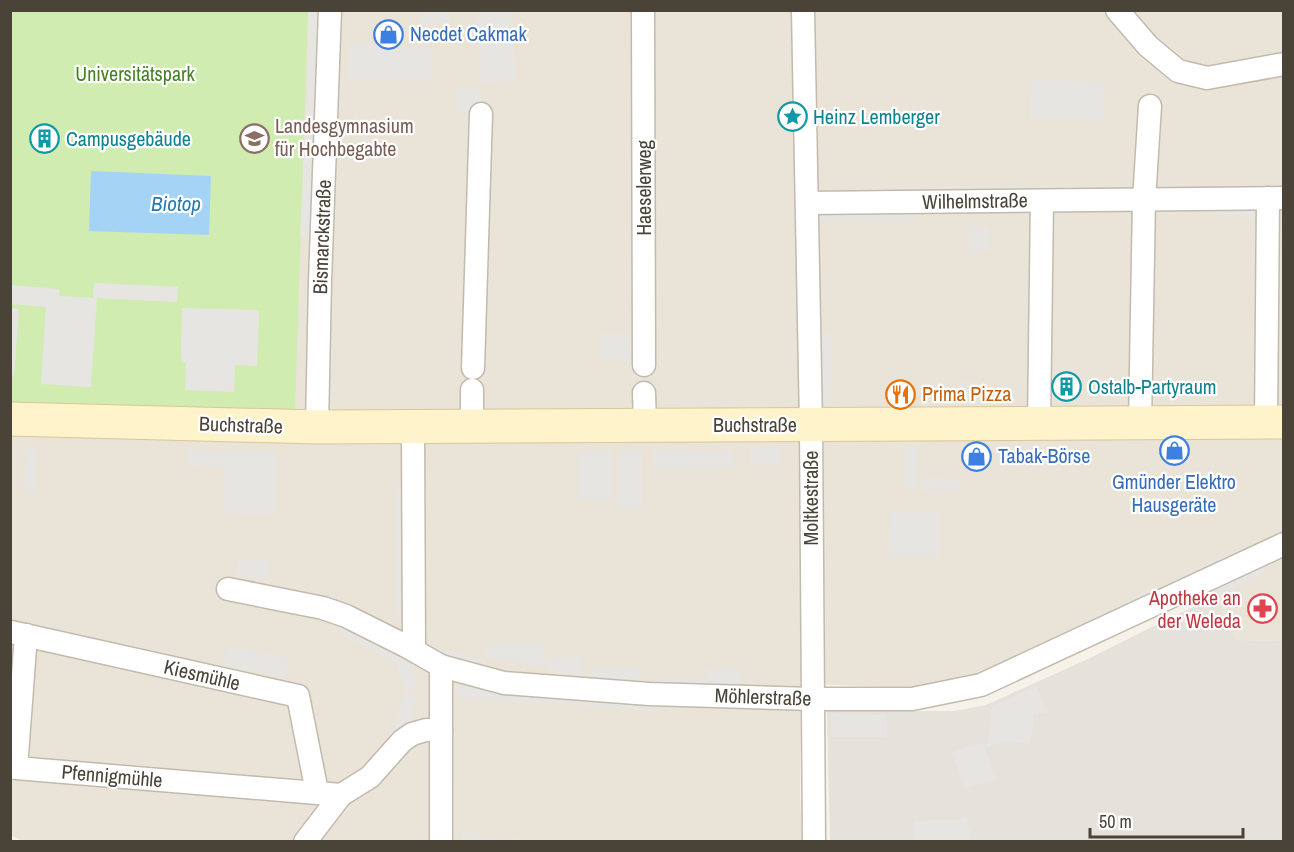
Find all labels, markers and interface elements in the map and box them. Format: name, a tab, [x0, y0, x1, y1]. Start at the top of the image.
shop icon: Necdet Cakmak	[373, 18, 405, 50]
place label: Necdet Cakmak	[410, 20, 527, 47]
park label: Universitätspark	[75, 60, 195, 87]
place icon: Heinz Lemberger	[776, 101, 808, 133]
place label: Heinz Lemberger	[813, 103, 940, 130]
place label: Landesgymnasium für Hochbegabte	[275, 112, 414, 162]
school or university icon: Landesgymnasium für Hochbegabte	[238, 122, 270, 154]
building icon: Campusgebäude	[29, 123, 61, 155]
place label: Campusgebäude	[66, 125, 191, 152]
street label: Haeselerweg	[630, 140, 657, 236]
street label: Bismarckstraße	[306, 179, 337, 295]
street label: Wilhelmstraße	[922, 186, 1028, 215]
water label: Biotop	[151, 189, 201, 218]
building icon: Ostalb-Partyraum	[1051, 371, 1083, 403]
place label: Ostalb-Partyraum	[1088, 373, 1217, 400]
restaurant icon: Prima Pizza	[885, 378, 917, 410]
place label: Prima Pizza	[922, 380, 1011, 407]
street label: Buchstraße	[199, 410, 283, 439]
street label: Buchstraße	[713, 411, 797, 438]
shop icon: Gmünder Elektro Hausgeräte	[1158, 435, 1190, 467]
shop icon: Tabak-Börse	[961, 440, 993, 472]
place label: Tabak-Börse	[998, 442, 1090, 469]
street label: Moltkestraße	[797, 451, 824, 545]
place label: Gmünder Elektro Hausgeräte	[1112, 468, 1236, 518]
place label: Apotheke an der Weleda	[1148, 584, 1241, 634]
pharmacy icon: Apotheke an der Weleda	[1246, 593, 1278, 625]
street label: Kiesmühle	[161, 653, 243, 696]
street label: Möhlerstraße	[714, 681, 812, 712]
street label: Pfennigmühle	[60, 758, 164, 793]
scale bar	[1090, 801, 1243, 839]
text: 50 m	[1099, 809, 1132, 834]

